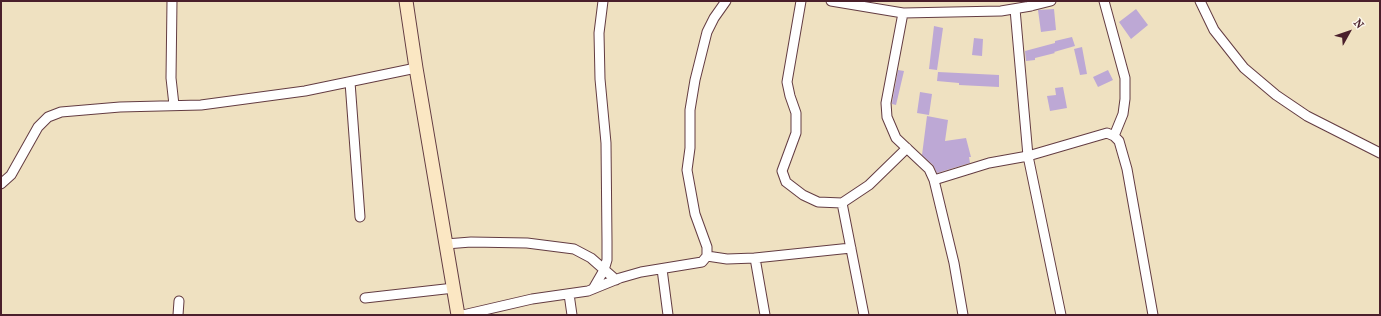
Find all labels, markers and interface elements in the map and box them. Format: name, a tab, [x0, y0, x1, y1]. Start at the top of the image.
north arrow	[1329, 12, 1369, 52]
text: N	[1351, 17, 1366, 31]

